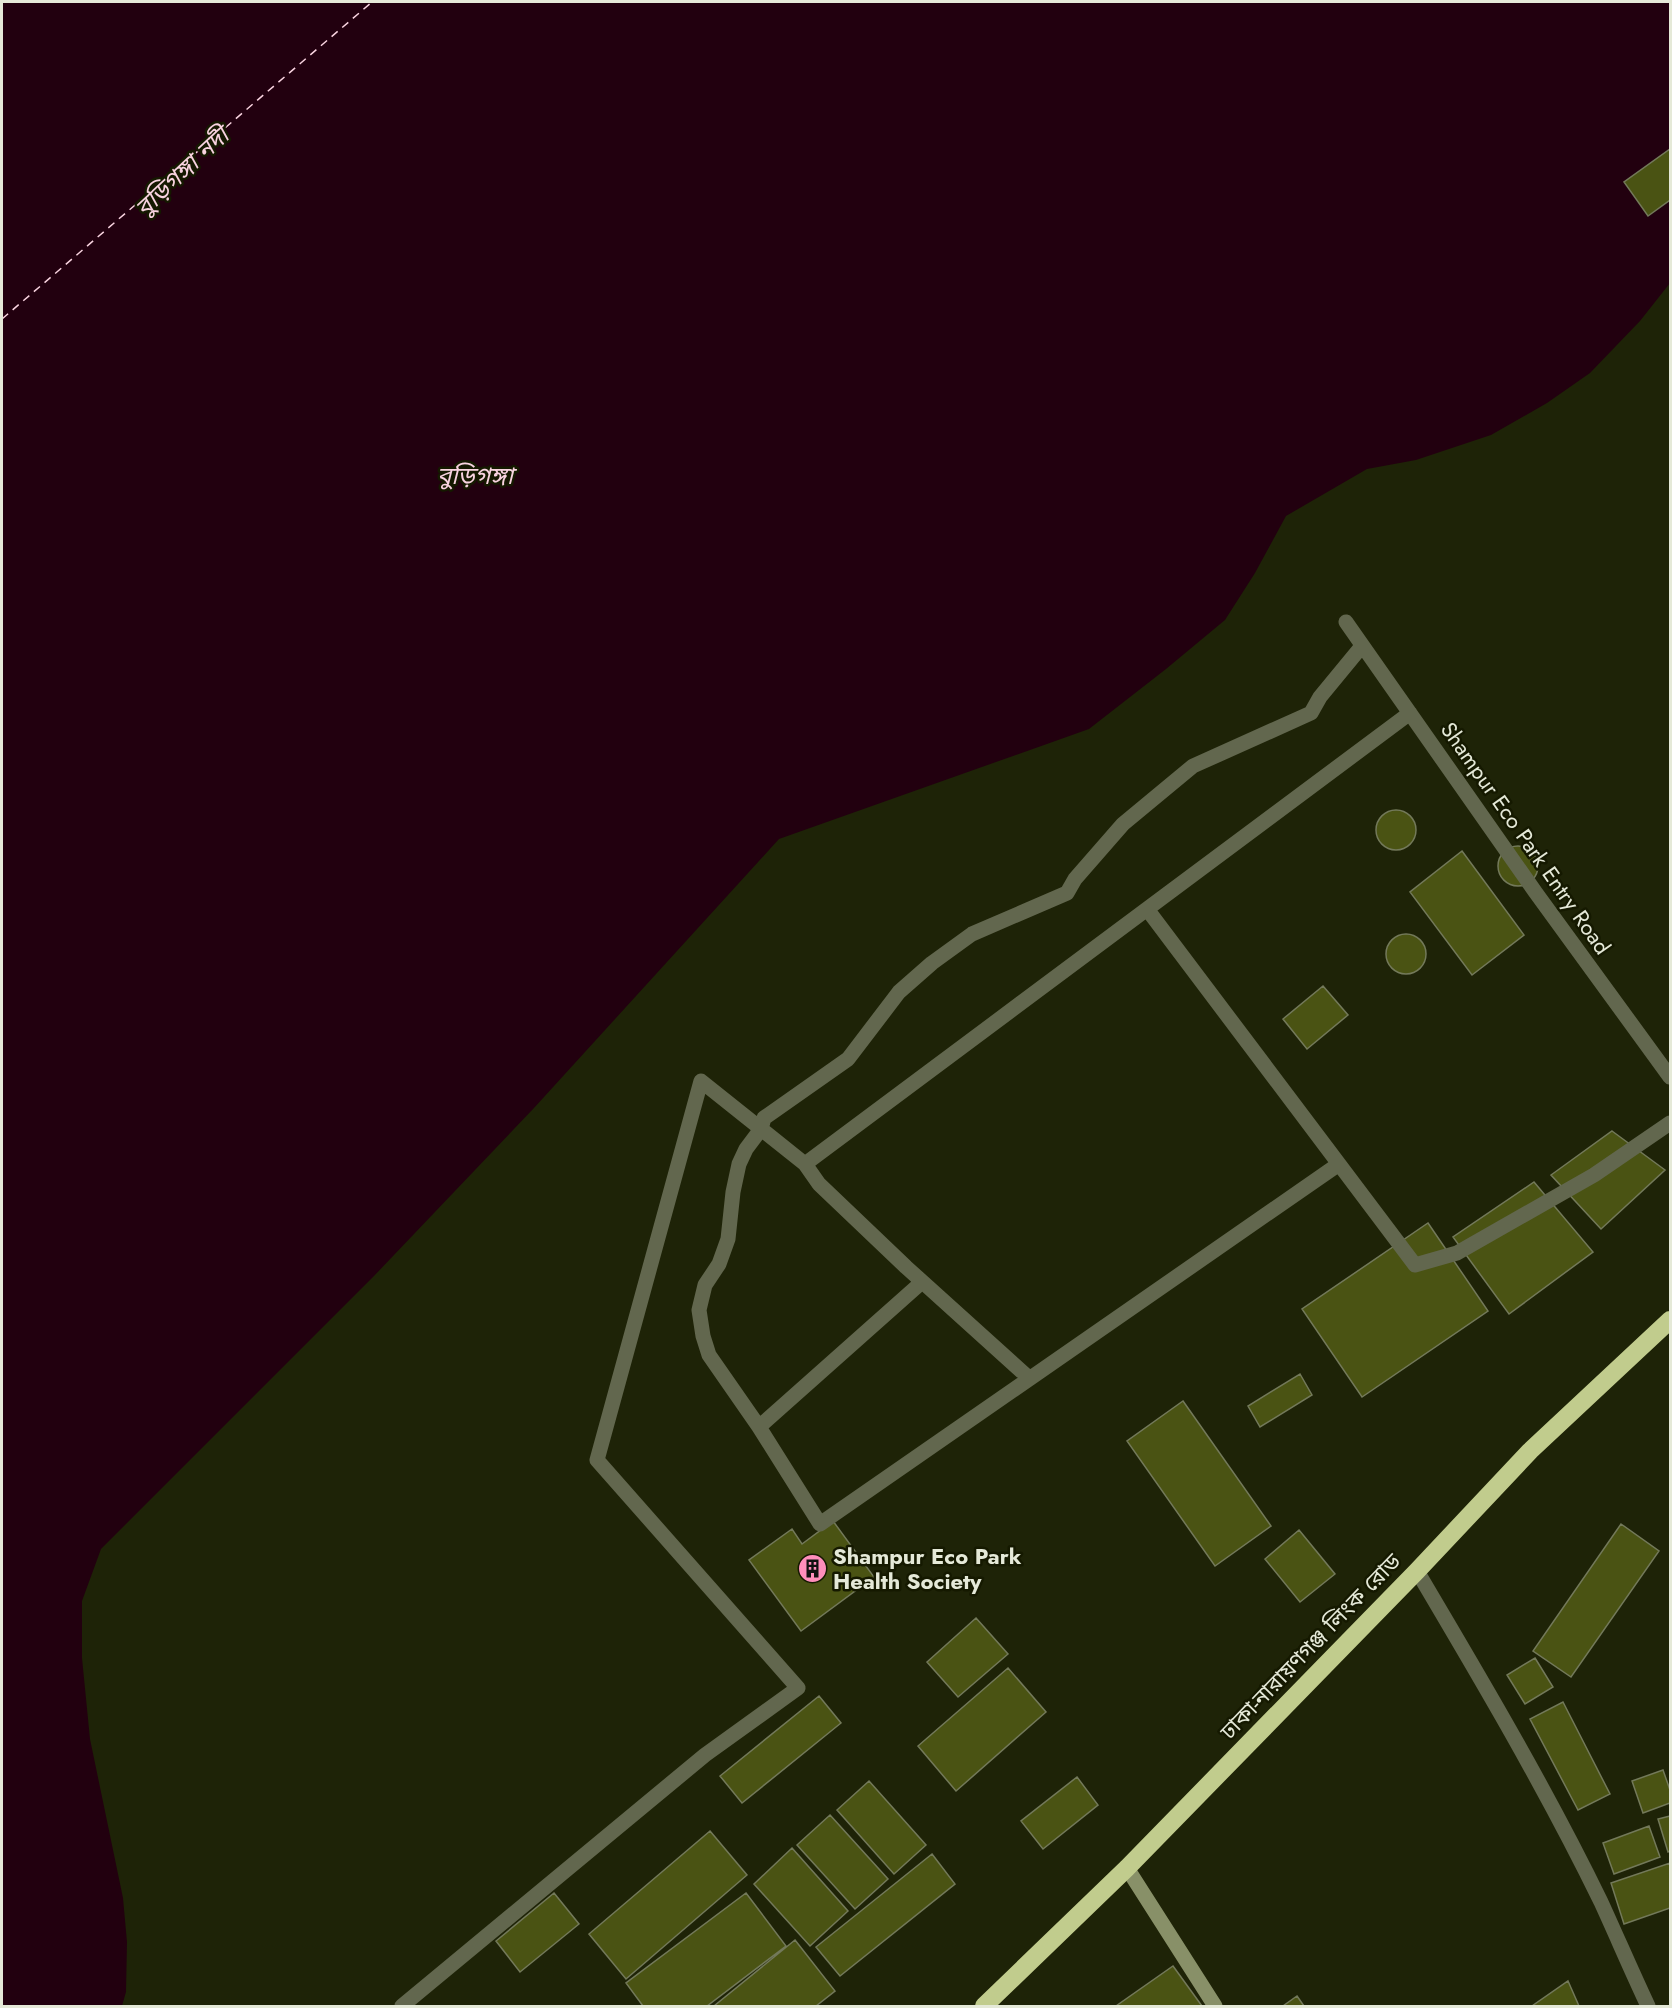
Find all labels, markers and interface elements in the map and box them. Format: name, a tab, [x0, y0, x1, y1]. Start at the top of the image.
water label: বুড়িগঙ্গা নদী	[127, 116, 240, 225]
water label: বুড়িগঙ্গা	[437, 458, 518, 493]
street label: Shampur Eco Park Entry Road	[1433, 715, 1619, 961]
place label: Shampur Eco Park Health Society	[833, 1540, 1022, 1597]
street label: ঢাকা-নারায়ণগঞ্জ লিংক রোড	[1212, 1546, 1408, 1747]
building icon: Shampur Eco Park Health Society	[796, 1553, 828, 1585]

